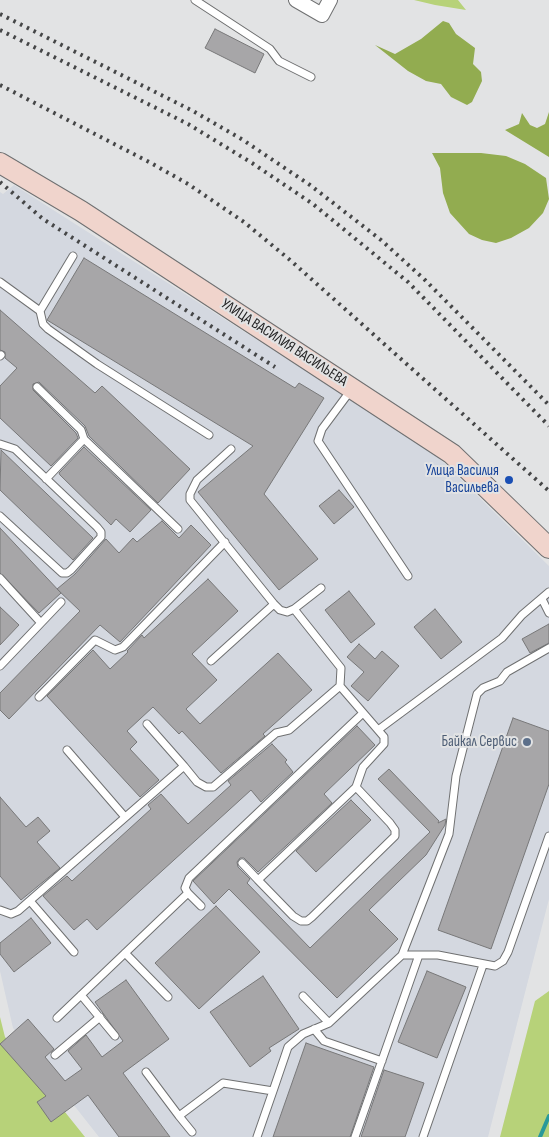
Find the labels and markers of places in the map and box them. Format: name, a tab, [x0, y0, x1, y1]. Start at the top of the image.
place label: Улица Василия Васильева	[426, 462, 499, 497]
marker: Улица Василия Васильева	[503, 474, 515, 486]
place label: Байкал Сервис	[442, 733, 517, 751]
marker: Байкал Сервис	[521, 736, 533, 748]

